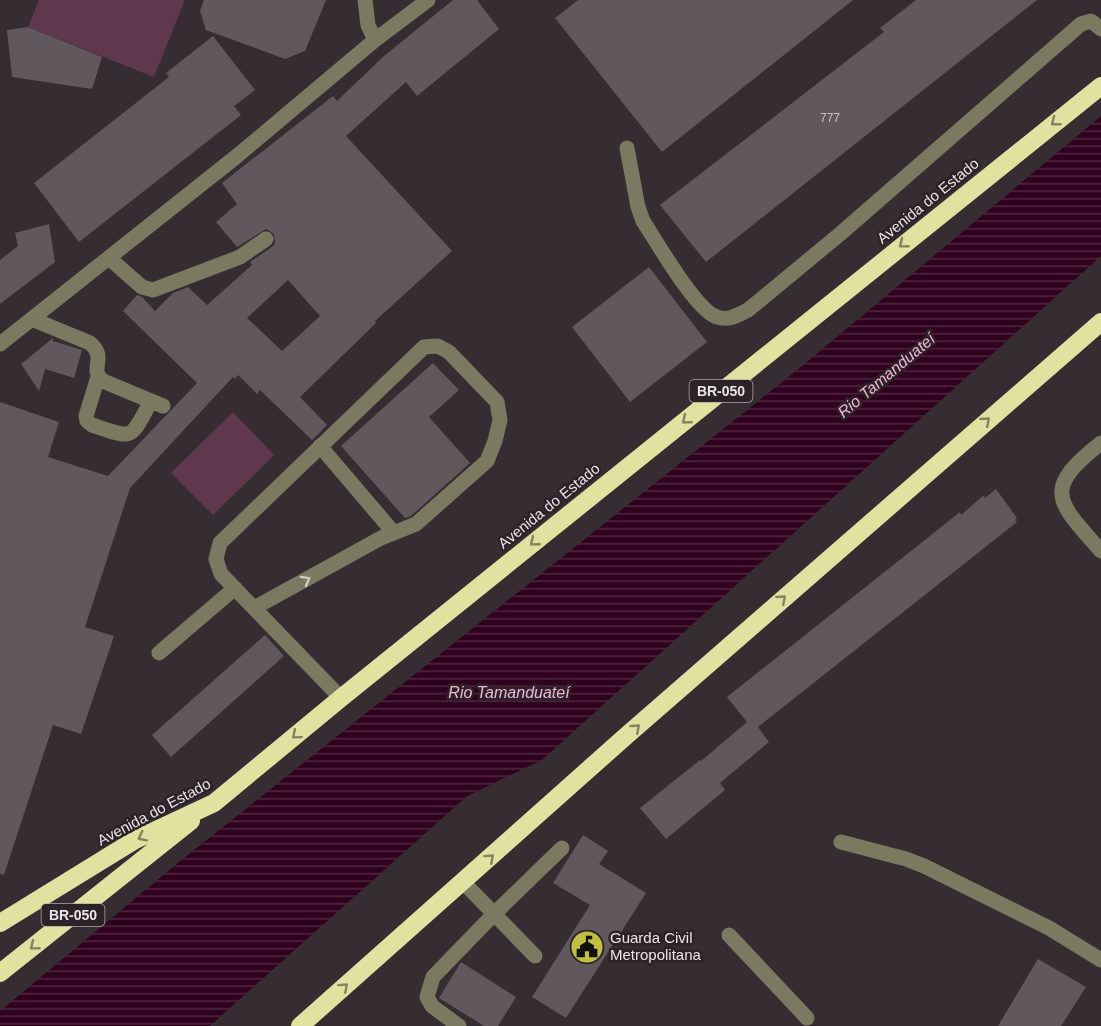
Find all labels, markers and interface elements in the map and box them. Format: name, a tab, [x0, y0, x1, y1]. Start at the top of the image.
house number: 777	[820, 111, 840, 125]
one-way arrow	[1051, 115, 1062, 126]
street label: Avenida do Estado	[874, 154, 982, 247]
one-way arrow	[899, 237, 910, 248]
water label: Rio Tamanduateí	[834, 329, 939, 421]
road number: BR-050	[690, 380, 752, 402]
one-way arrow	[681, 412, 692, 423]
one-way arrow	[979, 417, 990, 428]
street label: Avenida do Estado	[495, 459, 603, 552]
one-way arrow	[530, 535, 541, 546]
one-way arrow	[300, 576, 310, 587]
one-way arrow	[775, 596, 786, 607]
water label: Rio Tamanduateí	[448, 684, 571, 701]
one-way arrow	[629, 724, 639, 735]
one-way arrow	[292, 728, 303, 739]
street label: Avenida do Estado	[94, 775, 213, 849]
one-way arrow	[138, 830, 148, 841]
one-way arrow	[483, 854, 494, 865]
road number: BR-050	[42, 904, 104, 926]
public building icon: Guarda Civil Metropolitana	[569, 929, 605, 965]
place label: Guarda Civil Metropolitana	[610, 929, 702, 963]
one-way arrow	[30, 939, 41, 950]
one-way arrow	[337, 983, 348, 994]

